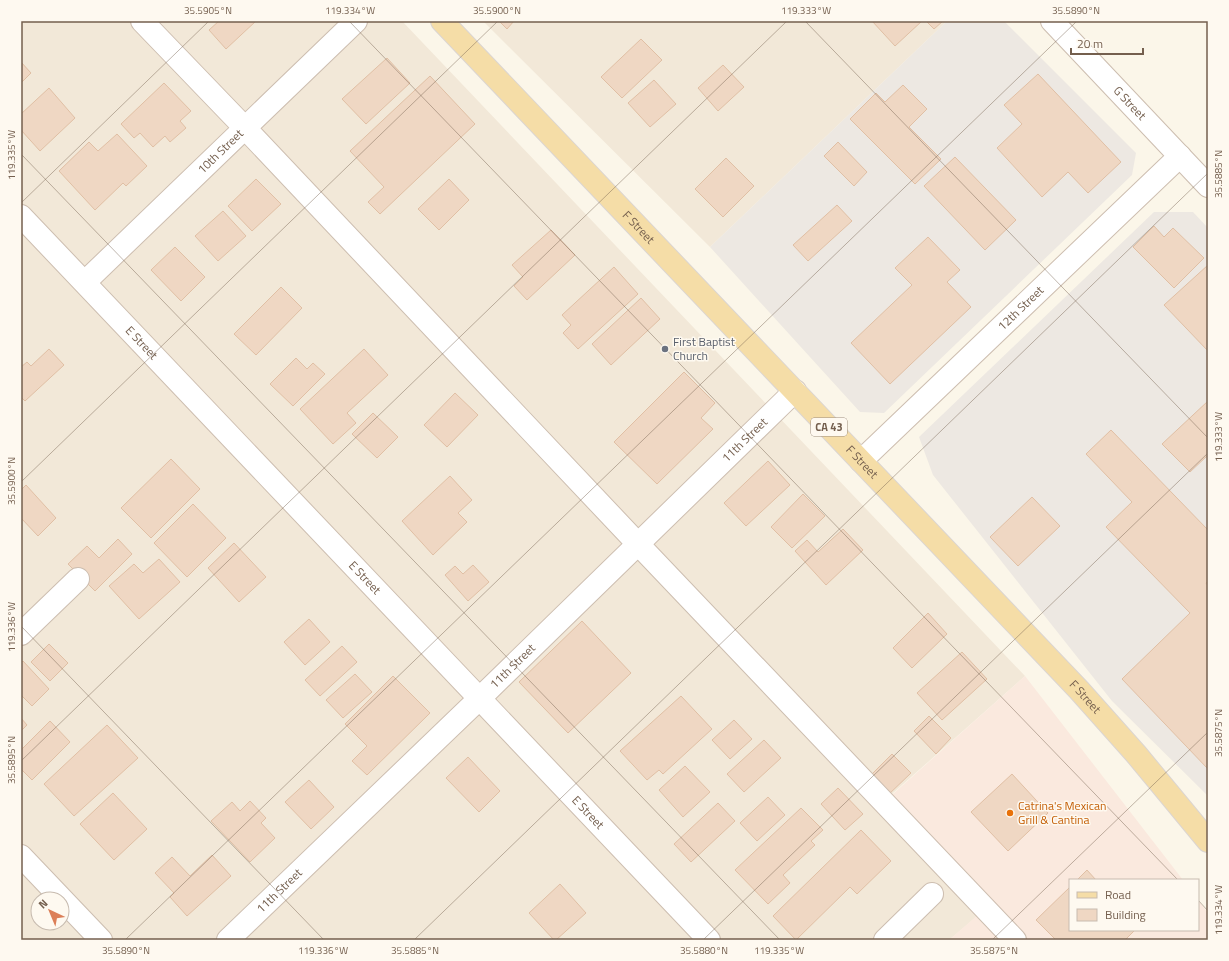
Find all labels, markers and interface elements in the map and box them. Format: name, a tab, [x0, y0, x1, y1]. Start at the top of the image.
text: 35.5905°N	[184, 3, 232, 18]
text: 119.334°W	[325, 3, 375, 18]
text: 35.5900°N	[473, 3, 521, 18]
text: 119.333°W	[781, 3, 831, 18]
text: 35.5890°N	[1052, 3, 1100, 18]
scale bar	[1071, 30, 1143, 56]
text: 20 m	[1077, 34, 1103, 53]
street label: G Street	[1109, 81, 1152, 125]
street label: 10th Street	[193, 124, 248, 178]
text: 119.335°W	[4, 130, 19, 180]
text: 35.5885°N	[1211, 150, 1226, 198]
street label: F Street	[618, 206, 660, 249]
street label: 12th Street	[993, 281, 1048, 335]
street label: E Street	[121, 321, 163, 364]
place label: First Baptist Church	[673, 332, 736, 365]
marker: First Baptist Church	[660, 344, 670, 354]
street label: 11th Street	[717, 412, 772, 467]
text: 119.333°W	[1211, 412, 1226, 462]
road number: CA 43	[811, 418, 847, 436]
street label: F Street	[842, 441, 884, 483]
text: 35.5900°N	[4, 457, 19, 505]
street label: E Street	[344, 556, 386, 599]
text: 119.336°W	[4, 602, 19, 652]
street label: 11th Street	[485, 638, 540, 693]
street label: F Street	[1065, 675, 1106, 718]
text: 35.5875°N	[1211, 709, 1226, 757]
text: 35.5895°N	[4, 736, 19, 784]
street label: E Street	[568, 791, 610, 834]
place label: Catrina's Mexican Grill & Cantina	[1018, 796, 1106, 829]
marker: Catrina's Mexican Grill & Cantina	[1005, 808, 1015, 818]
street label: 11th Street	[251, 863, 307, 917]
legend	[1069, 879, 1199, 931]
text: Road	[1105, 885, 1131, 904]
text: 119.334°W	[1211, 885, 1226, 935]
north arrow	[30, 891, 70, 931]
text: N	[35, 895, 51, 912]
text: Building	[1105, 905, 1146, 924]
text: 35.5890°N	[102, 943, 150, 958]
text: 119.336°W	[298, 943, 348, 958]
text: 35.5885°N	[391, 943, 439, 958]
text: 35.5880°N	[680, 943, 728, 958]
text: 119.335°W	[754, 943, 804, 958]
text: 35.5875°N	[970, 943, 1018, 958]

